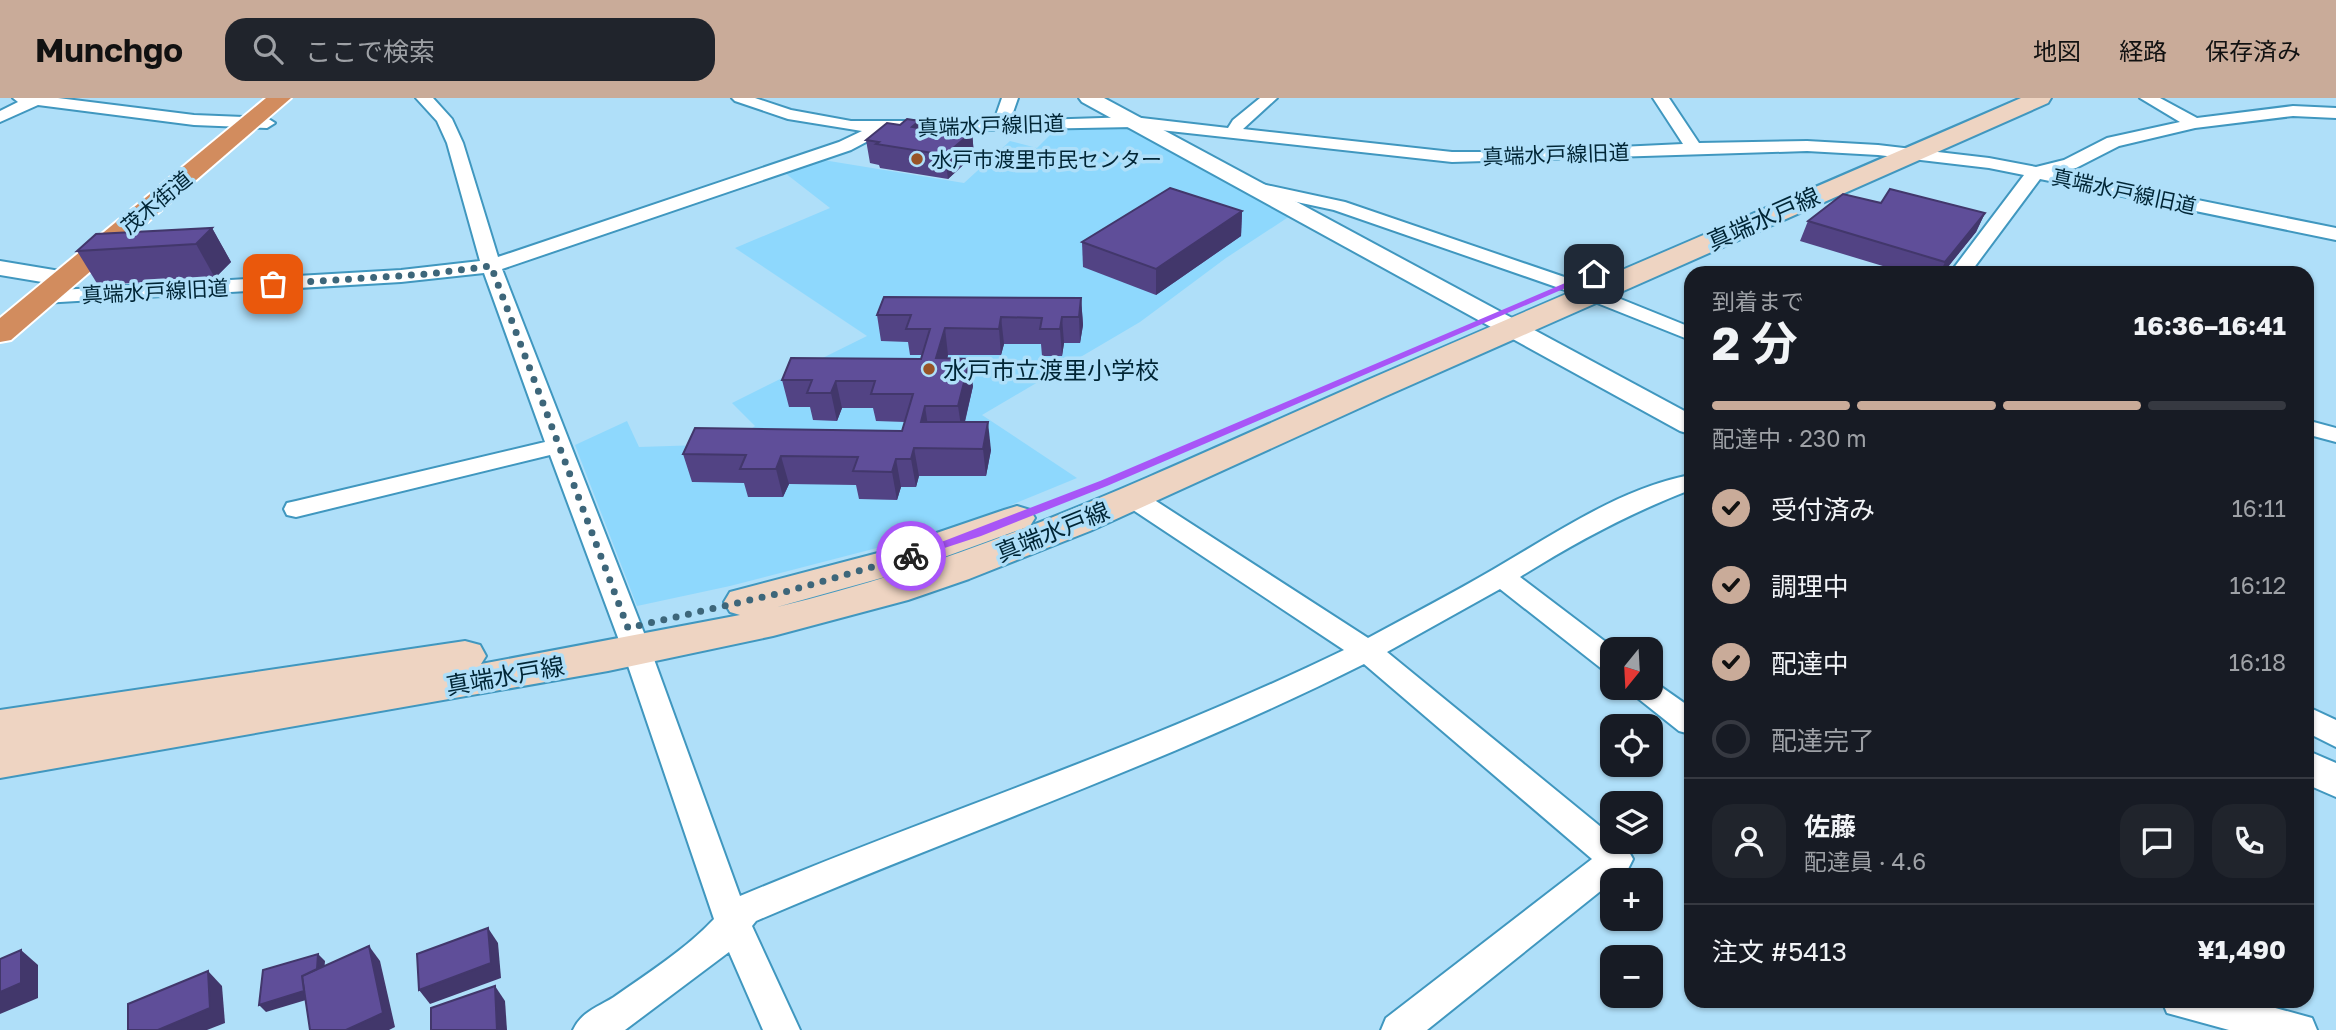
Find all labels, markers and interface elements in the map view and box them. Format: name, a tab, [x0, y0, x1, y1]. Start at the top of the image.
search box	[225, 18, 715, 81]
text: Munchgo	[35, 30, 183, 69]
icon: search	[249, 30, 287, 68]
text: ここで検索	[305, 36, 435, 67]
text: 地図	[2033, 36, 2081, 65]
text: 経路	[2119, 36, 2167, 65]
text: 保存済み	[2205, 36, 2301, 65]
street label: 真端水戸線旧道	[917, 109, 1065, 141]
street label: 真端水戸線旧道	[1482, 138, 1630, 170]
place label: 水戸市渡里市民センター	[931, 146, 1162, 172]
marker: 水戸市渡里市民センター	[909, 151, 925, 167]
street label: 真端水戸線旧道	[2049, 163, 2199, 219]
street label: 茂木街道	[115, 165, 197, 239]
street label: 真端水戸線	[1702, 180, 1824, 256]
pin	[1564, 244, 1624, 304]
pin	[243, 254, 303, 314]
icon: home	[1575, 255, 1613, 293]
icon: bag	[254, 265, 292, 303]
street label: 真端水戸線旧道	[81, 274, 229, 308]
text: 到着まで	[1712, 287, 1804, 315]
text: 16:36–16:41	[2134, 310, 2286, 341]
text: 2 分	[1712, 315, 1798, 370]
place label: 水戸市立渡里小学校	[943, 355, 1159, 384]
marker: 水戸市立渡里小学校	[921, 361, 937, 377]
text: 配達中 · 230 m	[1712, 424, 1867, 452]
icon: check	[1712, 489, 1750, 527]
text: 受付済み	[1771, 494, 1875, 525]
text: 16:11	[2232, 494, 2286, 522]
street label: 真端水戸線	[991, 495, 1113, 567]
courier	[876, 521, 946, 591]
icon: bike	[892, 537, 930, 575]
icon: check	[1712, 566, 1750, 604]
text: 調理中	[1771, 571, 1849, 602]
text: 16:12	[2230, 571, 2286, 599]
north arrow	[1600, 637, 1662, 700]
map controls	[1600, 637, 1663, 1008]
icon: check	[1712, 643, 1750, 681]
text: 配達中	[1771, 648, 1849, 679]
text: 16:18	[2229, 648, 2286, 676]
street label: 真端水戸線	[443, 650, 567, 700]
button: locate	[1600, 714, 1663, 777]
text: 配達完了	[1771, 725, 1875, 756]
button: layers	[1600, 791, 1663, 854]
button: person	[1712, 804, 1786, 878]
button: chat	[2120, 804, 2194, 878]
button: phone	[2212, 804, 2286, 878]
text: 佐藤	[1804, 811, 1856, 842]
text: 配達員 · 4.6	[1804, 847, 1926, 875]
button: +	[1600, 868, 1663, 931]
text: ¥1,490	[2197, 934, 2286, 965]
text: 注文 #5413	[1712, 936, 1847, 967]
button: −	[1600, 945, 1663, 1008]

